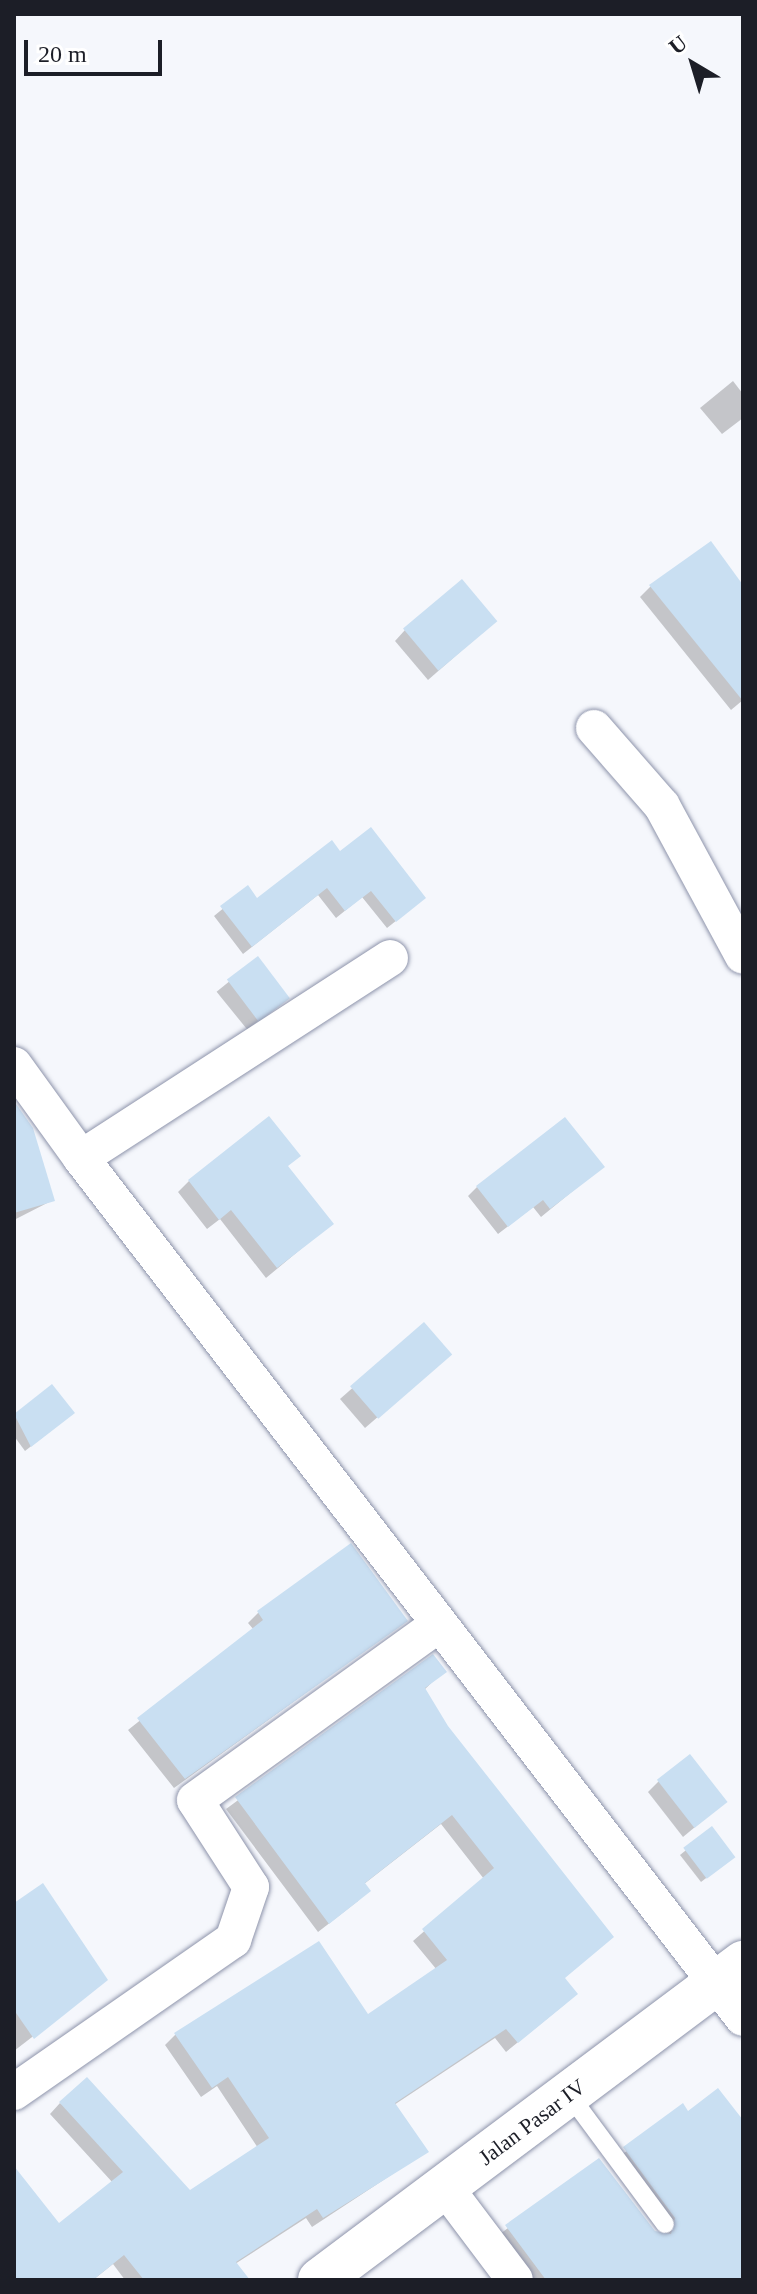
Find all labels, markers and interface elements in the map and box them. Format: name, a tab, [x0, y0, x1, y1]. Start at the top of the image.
scale bar	[28, 24, 166, 74]
north arrow	[653, 24, 733, 104]
text: U	[664, 30, 692, 59]
text: 20 m	[38, 41, 87, 67]
street label: Jalan Pasar IV	[473, 2073, 591, 2171]

